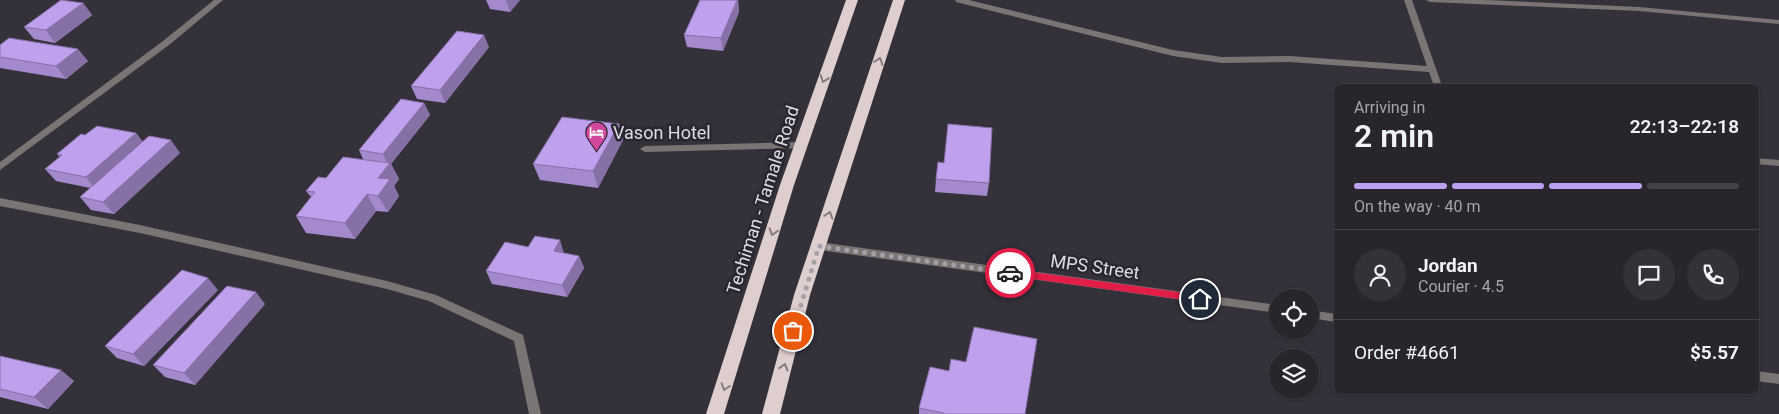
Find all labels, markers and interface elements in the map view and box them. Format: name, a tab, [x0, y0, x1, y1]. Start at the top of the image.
one-way arrow	[873, 57, 883, 65]
one-way arrow	[820, 74, 830, 83]
text: Arriving in	[1354, 98, 1425, 117]
street label: Techiman - Tamale Road	[722, 103, 803, 297]
text: 22:13–22:18	[1630, 115, 1739, 138]
text: 2 min	[1354, 117, 1434, 155]
hotel icon: Vason Hotel	[585, 121, 609, 152]
place label: Vason Hotel	[613, 122, 711, 143]
text: On the way · 40 m	[1354, 197, 1481, 216]
one-way arrow	[823, 212, 833, 220]
one-way arrow	[768, 227, 778, 236]
courier	[985, 248, 1035, 298]
button: person	[1354, 249, 1406, 301]
button: chat	[1623, 249, 1675, 301]
button: phone	[1687, 249, 1739, 301]
street label: MPS Street	[1049, 250, 1141, 283]
text: Jordan	[1418, 254, 1478, 277]
icon: car	[996, 259, 1024, 287]
text: Courier · 4.5	[1418, 277, 1504, 296]
pin	[1179, 278, 1221, 320]
icon: home	[1186, 285, 1214, 313]
map controls	[1269, 289, 1319, 399]
button: locate	[1269, 289, 1319, 339]
pin	[772, 310, 814, 352]
icon: bag	[779, 317, 807, 345]
text: Order #4661	[1354, 341, 1460, 364]
text: $5.57	[1690, 341, 1739, 364]
button: layers	[1269, 349, 1319, 399]
one-way arrow	[778, 362, 789, 371]
one-way arrow	[720, 383, 730, 391]

